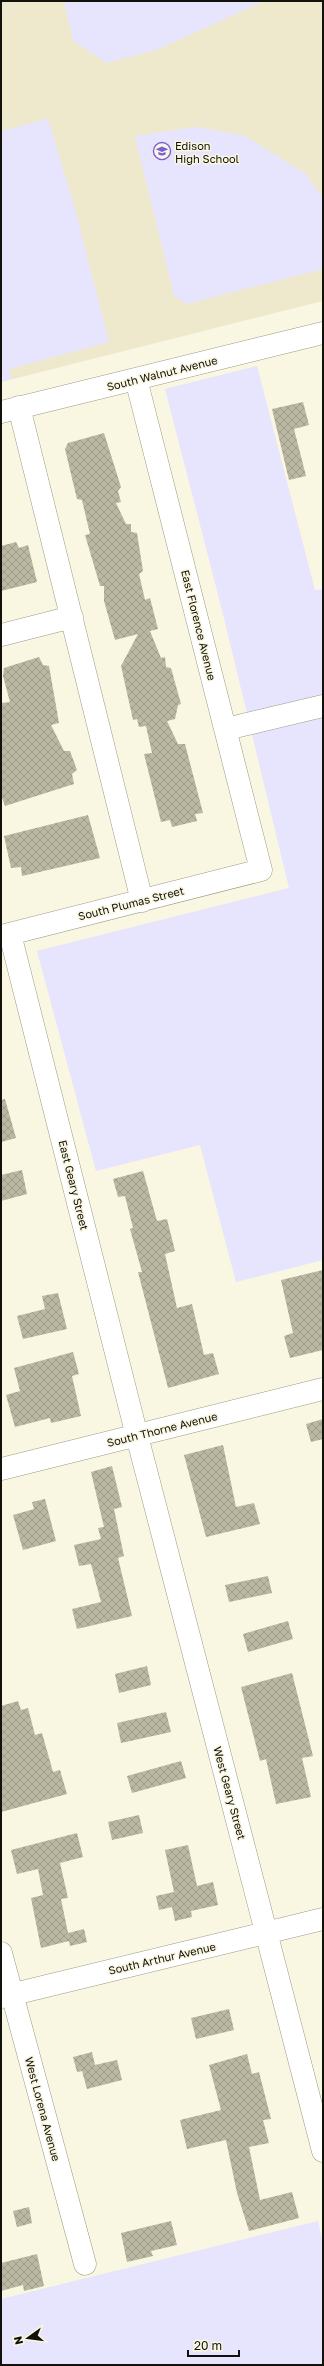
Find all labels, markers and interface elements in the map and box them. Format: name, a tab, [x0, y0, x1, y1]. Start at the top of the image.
place label: Edison High School	[175, 139, 240, 165]
school or university icon: Edison High School	[152, 141, 172, 161]
street label: South Walnut Avenue	[105, 353, 219, 393]
street label: East Florence Avenue	[179, 568, 219, 682]
street label: South Plumas Street	[77, 884, 185, 922]
street label: East Geary Street	[57, 1139, 91, 1231]
street label: South Thorne Avenue	[105, 1409, 219, 1449]
street label: West Geary Street	[211, 1745, 249, 1841]
street label: South Arthur Avenue	[107, 1939, 217, 1977]
street label: West Lorena Avenue	[23, 2055, 63, 2163]
north arrow	[8, 2318, 48, 2358]
scale bar	[188, 2332, 239, 2358]
text: N	[10, 2335, 25, 2346]
text: 20 m	[194, 2338, 222, 2353]

